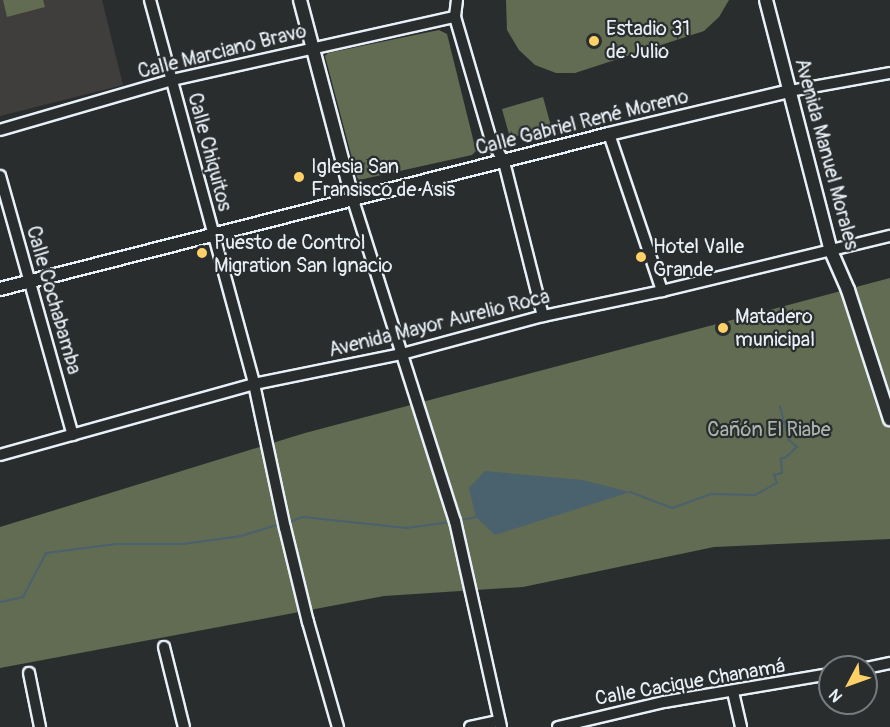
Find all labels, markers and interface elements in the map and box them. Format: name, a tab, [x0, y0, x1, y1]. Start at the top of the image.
place label: Estadio 31 de Julio	[606, 17, 690, 64]
street label: Calle Marciano Bravo	[135, 18, 309, 84]
marker: Estadio 31 de Julio	[587, 34, 601, 48]
street label: Avenida Manuel Morales	[790, 56, 864, 252]
street label: Calle Gabriel René Moreno	[473, 84, 691, 160]
street label: Calle Chiquitos	[183, 90, 237, 214]
place label: Iglesia San Fransisco de Asis	[311, 154, 455, 201]
marker: Iglesia San Fransisco de Asis	[292, 170, 306, 184]
street label: Calle Cochabamba	[21, 223, 87, 377]
place label: Puesto de Control Migration San Ignacio	[214, 230, 392, 277]
place label: Hotel Valle Grande	[653, 234, 744, 281]
marker: Puesto de Control Migration San Ignacio	[195, 246, 209, 260]
marker: Hotel Valle Grande	[634, 250, 648, 264]
street label: Avenida Mayor Aurelio Roca	[326, 284, 552, 362]
place label: Matadero municipal	[735, 304, 815, 351]
marker: Matadero municipal	[716, 321, 730, 335]
park label: Cañón El Riabe	[707, 417, 831, 441]
street label: Calle Cacique Chanamá	[593, 653, 787, 711]
north arrow	[818, 655, 878, 715]
text: N	[825, 685, 847, 706]

